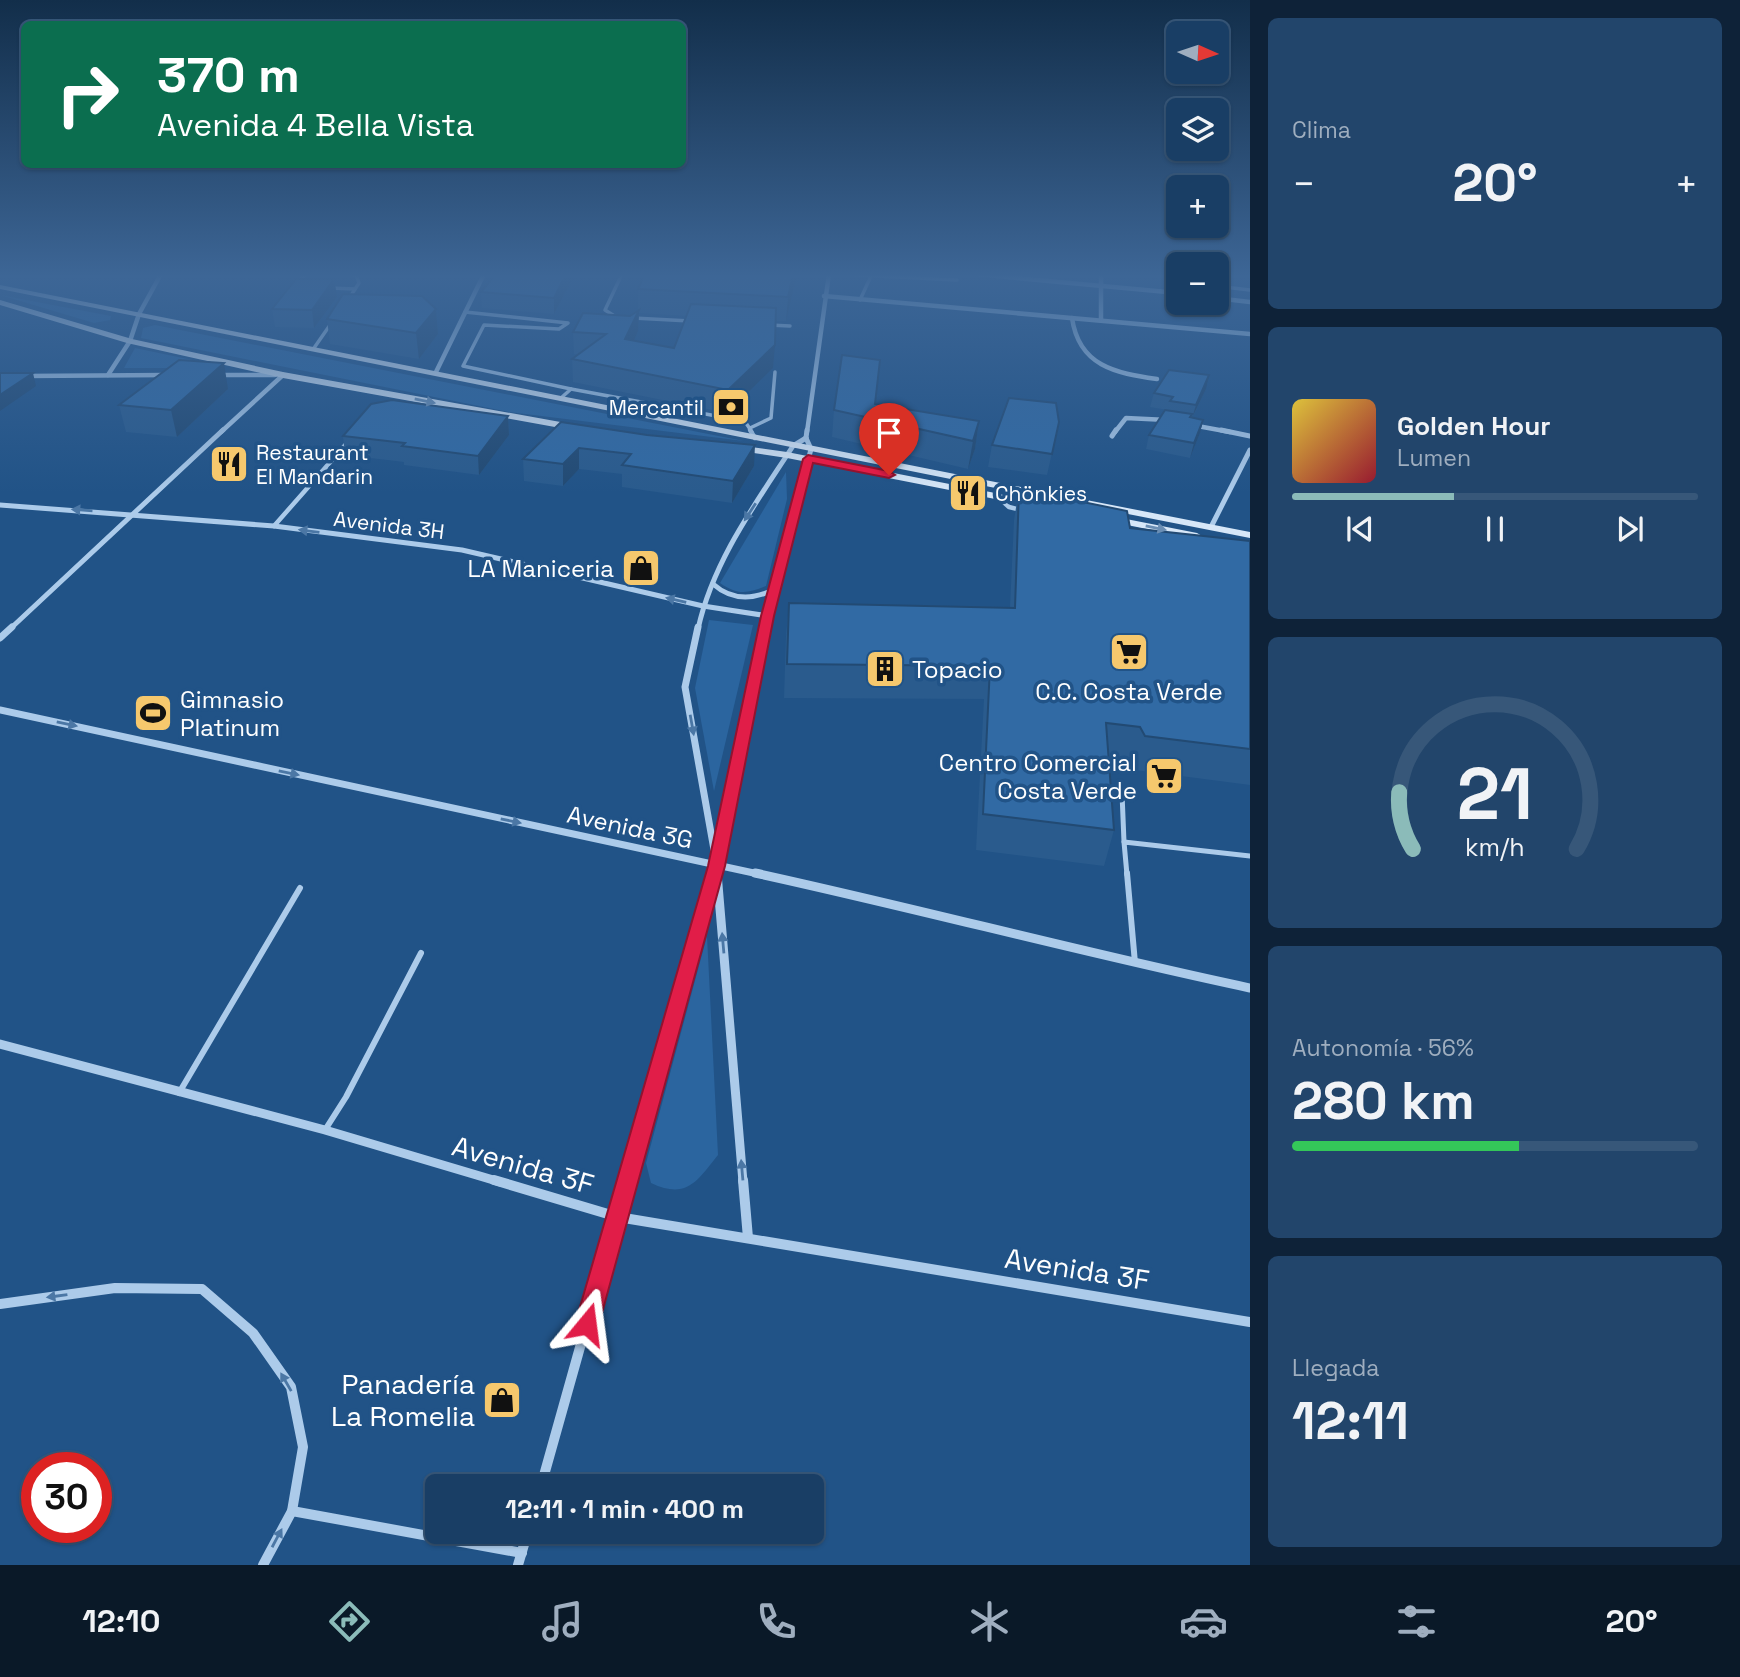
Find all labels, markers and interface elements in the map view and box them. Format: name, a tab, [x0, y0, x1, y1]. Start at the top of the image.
north arrow	[1166, 21, 1228, 84]
map controls	[1166, 21, 1229, 315]
text: 370 m	[157, 44, 300, 106]
icon: right	[42, 49, 133, 140]
button: layers	[1166, 98, 1229, 161]
text: Avenida 4 Bella Vista	[157, 105, 474, 145]
text: Clima	[1292, 115, 1351, 145]
text: 20°	[1452, 150, 1538, 216]
text: −	[1292, 160, 1316, 208]
text: +	[1674, 160, 1698, 208]
button: +	[1166, 175, 1229, 238]
button: −	[1166, 252, 1229, 315]
bank icon: Mercantil	[710, 386, 752, 428]
place label: Mercantil	[609, 394, 704, 421]
one-way arrow	[414, 395, 436, 406]
pin	[859, 403, 919, 475]
text: Golden Hour	[1397, 409, 1551, 443]
icon: arrive	[870, 414, 908, 452]
place label: Restaurant El Mandarin	[256, 439, 373, 490]
restaurant icon: Restaurant El Mandarin	[208, 443, 250, 485]
text: Lumen	[1397, 443, 1471, 473]
restaurant icon: Chönkies	[947, 472, 989, 514]
place label: Chönkies	[995, 480, 1087, 507]
one-way arrow	[744, 502, 757, 521]
one-way arrow	[71, 505, 93, 516]
street label: Avenida 3H	[332, 505, 446, 545]
icon: previous	[1341, 510, 1379, 548]
icon: pause	[1476, 510, 1514, 548]
icon: next	[1611, 510, 1649, 548]
one-way arrow	[1145, 523, 1167, 534]
one-way arrow	[298, 525, 320, 536]
shop icon: LA Maniceria	[620, 547, 662, 589]
place label: LA Maniceria	[467, 553, 614, 584]
one-way arrow	[665, 594, 687, 605]
supermarket icon: C.C. Costa Verde	[1108, 631, 1150, 673]
building icon: Topacio	[864, 648, 906, 690]
place label: Topacio	[912, 654, 1003, 685]
place label: C.C. Costa Verde	[1035, 676, 1223, 707]
place label: Gimnasio Platinum	[180, 684, 284, 743]
sports icon: Gimnasio Platinum	[132, 692, 174, 734]
one-way arrow	[687, 714, 698, 736]
one-way arrow	[56, 719, 78, 730]
place label: Centro Comercial Costa Verde	[939, 747, 1137, 806]
text: 21	[1457, 747, 1533, 840]
supermarket icon: Centro Comercial Costa Verde	[1143, 755, 1185, 797]
one-way arrow	[278, 767, 300, 778]
street label: Avenida 3G	[564, 799, 696, 855]
one-way arrow	[500, 816, 522, 827]
text: km/h	[1465, 830, 1525, 862]
one-way arrow	[717, 932, 728, 954]
text: Autonomía · 56%	[1292, 1033, 1474, 1063]
text: 280 km	[1292, 1068, 1475, 1134]
street label: Avenida 3F	[448, 1128, 598, 1202]
one-way arrow	[736, 1159, 747, 1181]
street label: Avenida 3F	[1002, 1240, 1152, 1298]
position arrow	[550, 1287, 624, 1361]
one-way arrow	[46, 1291, 68, 1302]
text: Llegada	[1292, 1353, 1380, 1383]
place label: Panadería La Romelia	[331, 1366, 475, 1434]
one-way arrow	[280, 1373, 292, 1392]
shop icon: Panadería La Romelia	[481, 1379, 523, 1421]
text: 12:11	[1292, 1388, 1409, 1454]
speed limit sign: 30	[21, 1452, 112, 1543]
text: 12:11 · 1 min · 400 m	[505, 1492, 744, 1526]
one-way arrow	[272, 1528, 283, 1548]
icon: directions	[325, 1597, 374, 1646]
icon: music	[538, 1597, 587, 1646]
icon: phone	[752, 1597, 801, 1646]
icon: climate	[965, 1597, 1014, 1646]
icon: car	[1179, 1597, 1228, 1646]
icon: filters	[1392, 1597, 1441, 1646]
text: 12:10	[82, 1601, 160, 1641]
text: 20°	[1605, 1601, 1658, 1641]

